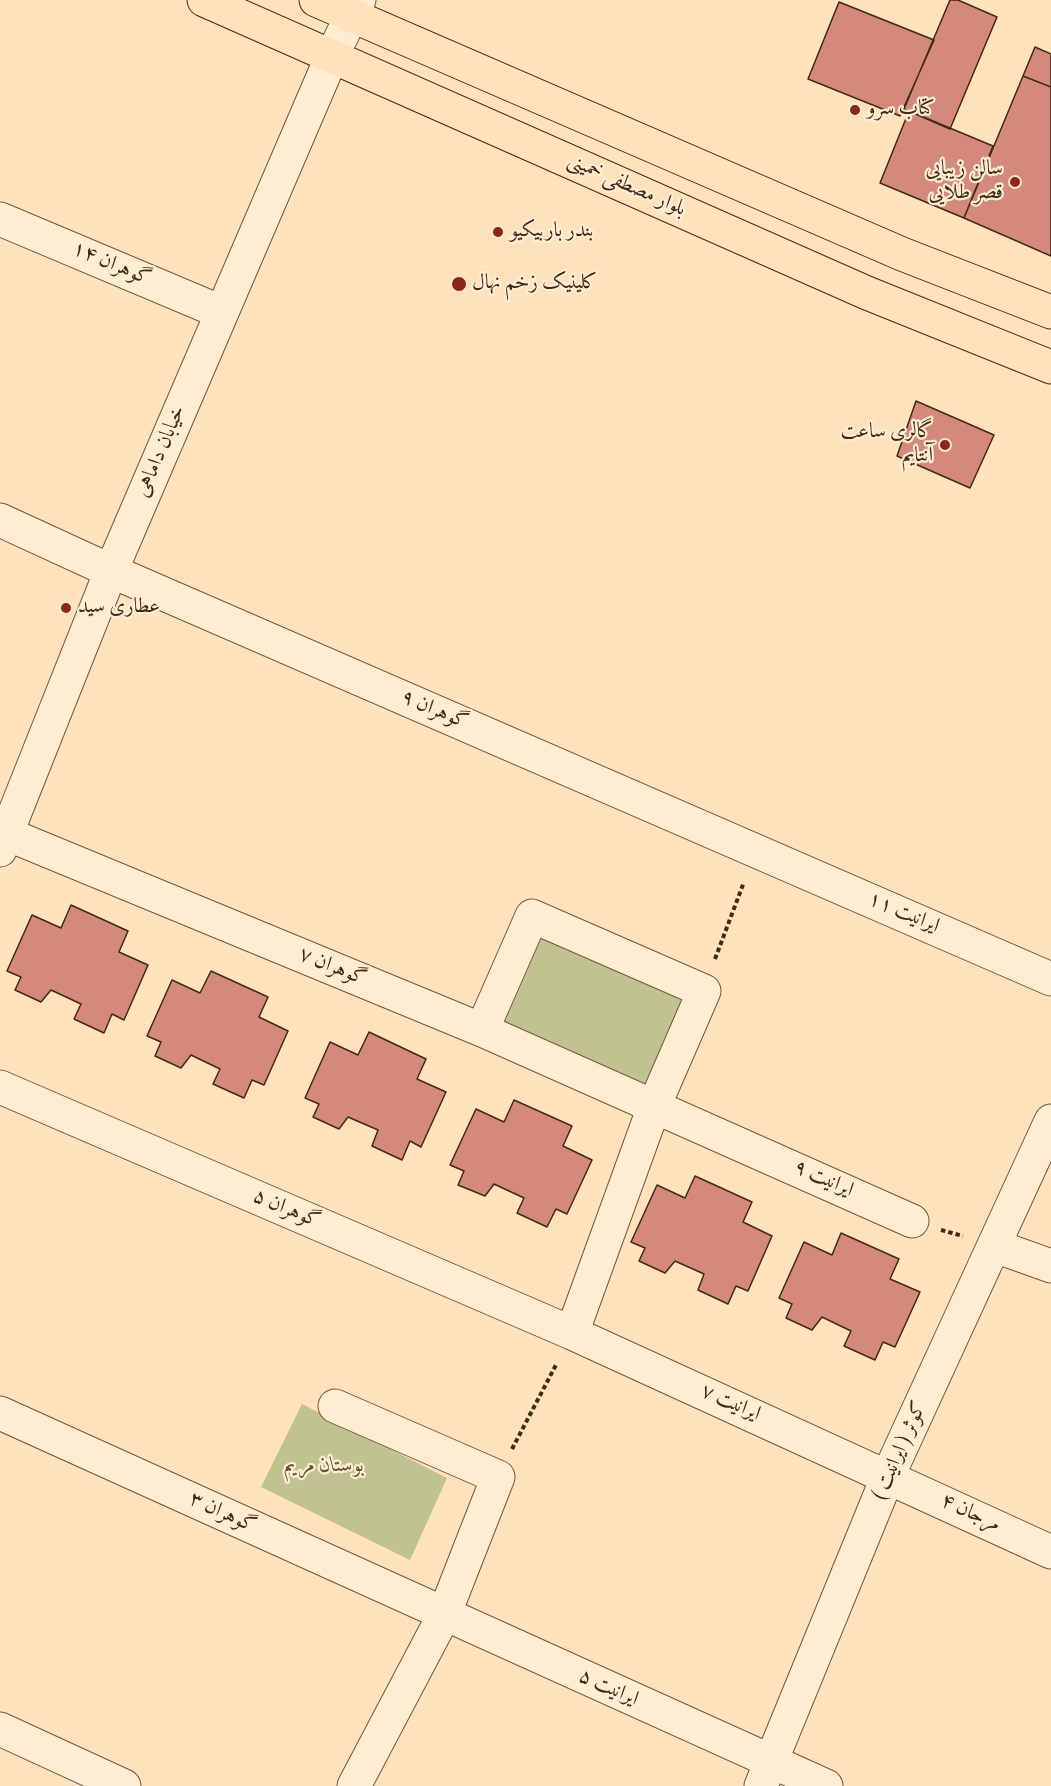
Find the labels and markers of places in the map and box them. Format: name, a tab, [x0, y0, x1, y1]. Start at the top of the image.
place label: کتاب سرو	[867, 97, 935, 123]
marker: کتاب سرو	[848, 103, 862, 117]
place label: سالن زیبایی قصر طلایی	[925, 157, 1003, 207]
marker: سالن زیبایی قصر طلایی	[1008, 175, 1022, 189]
place label: بندر باربیکیو	[510, 219, 594, 245]
marker: بندر باربیکیو	[491, 225, 505, 239]
place label: کلینیک زخم نهال	[472, 271, 598, 297]
marker: کلینیک زخم نهال	[450, 275, 468, 293]
place label: گالری ساعت آنتایم	[841, 420, 933, 470]
marker: گالری ساعت آنتایم	[938, 438, 952, 452]
place label: عطاری سید	[78, 595, 160, 621]
marker: عطاری سید	[59, 601, 73, 615]

